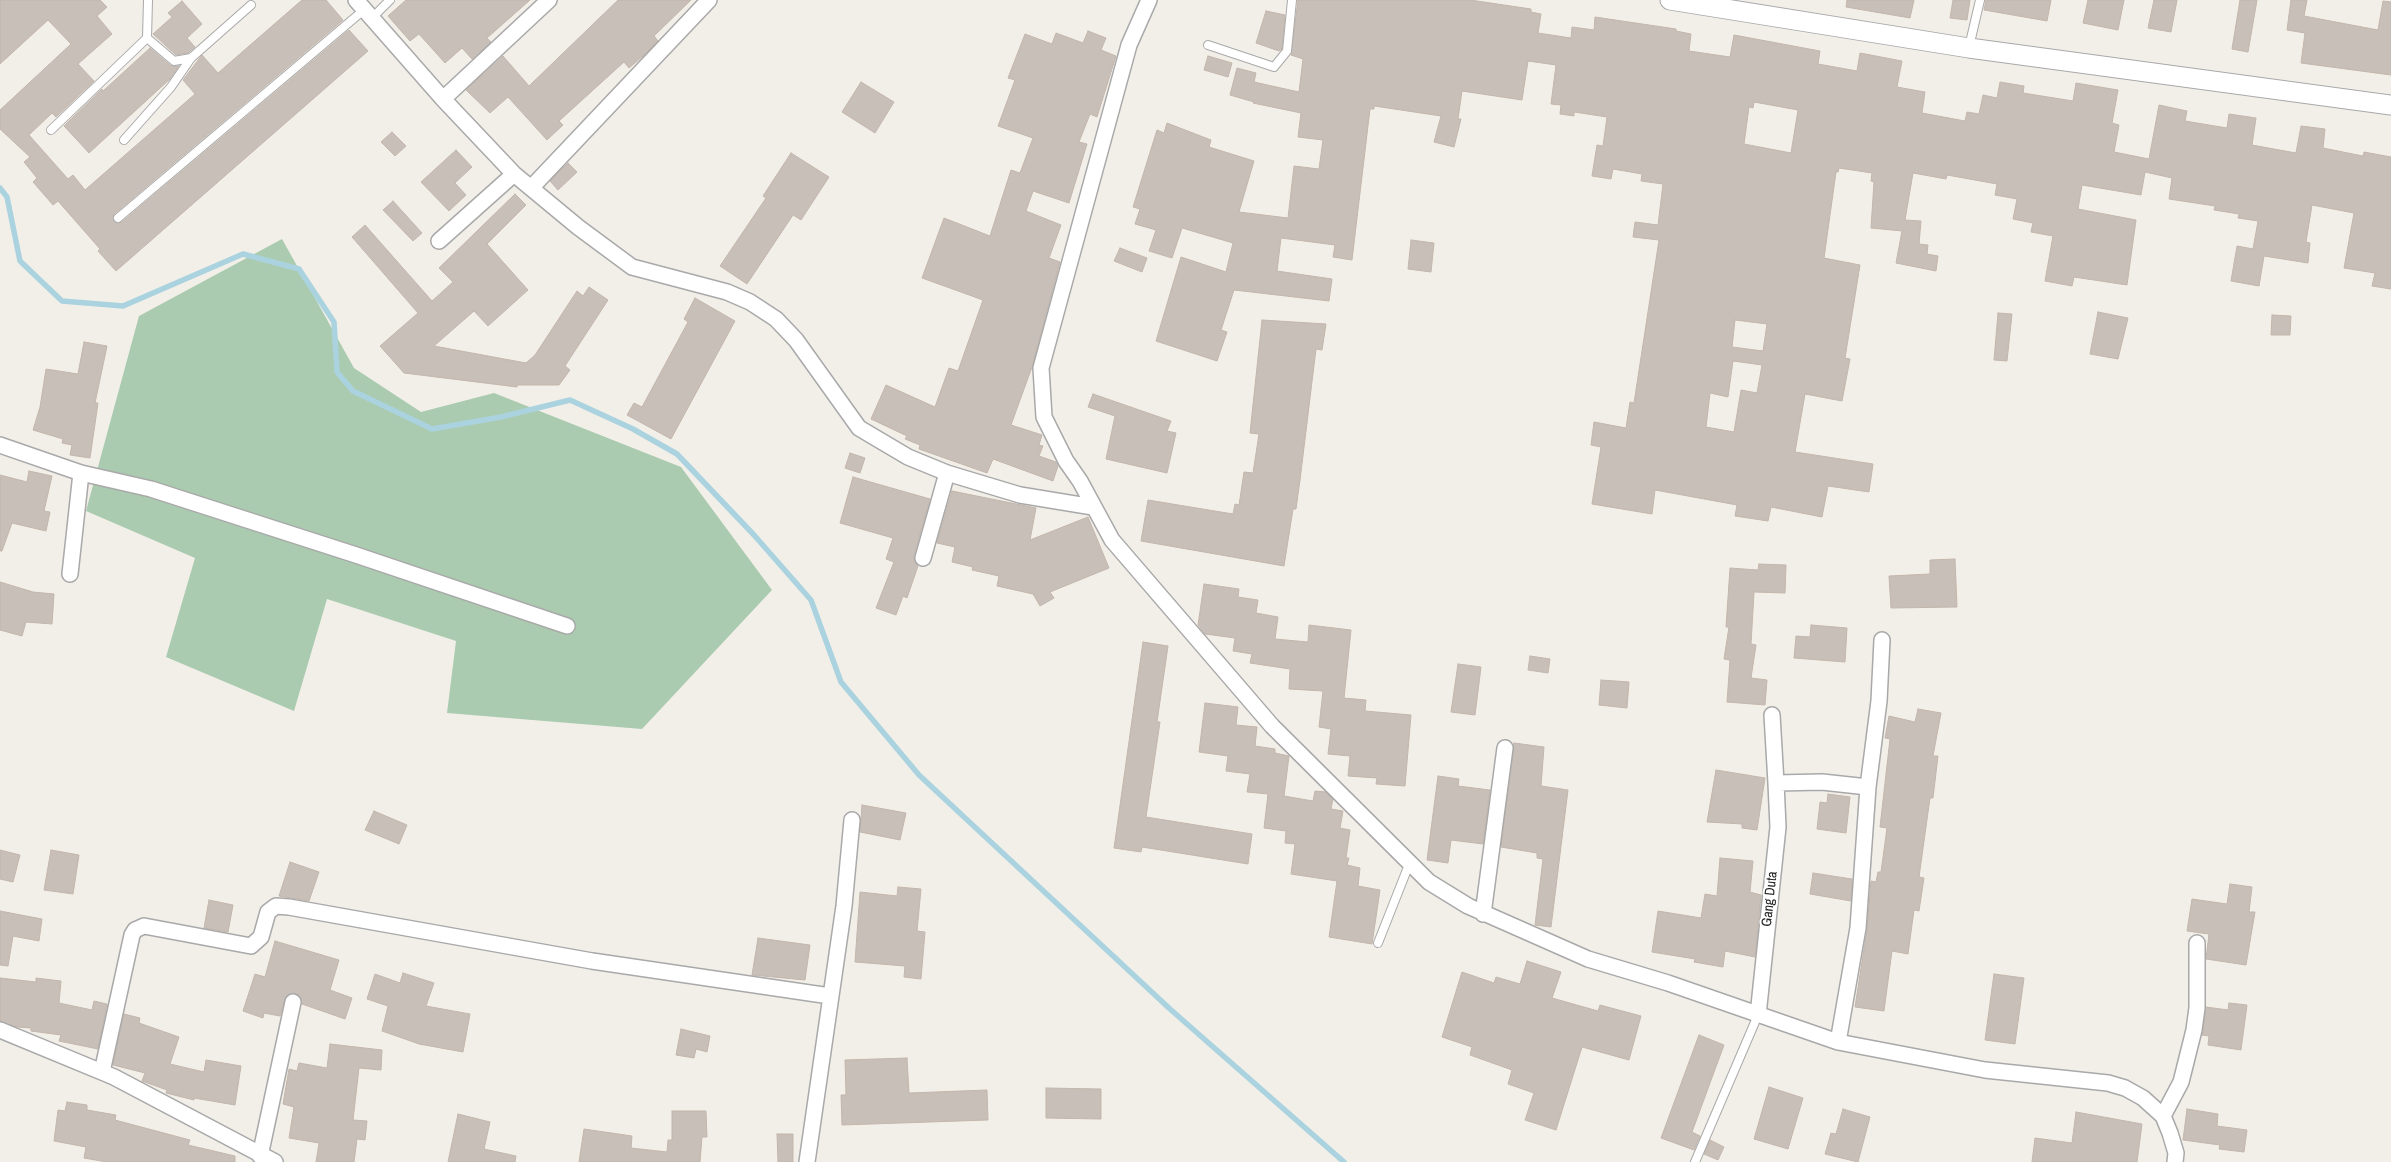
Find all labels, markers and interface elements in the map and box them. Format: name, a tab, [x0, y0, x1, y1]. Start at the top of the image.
street label: Gang Duta	[1759, 871, 1781, 927]

